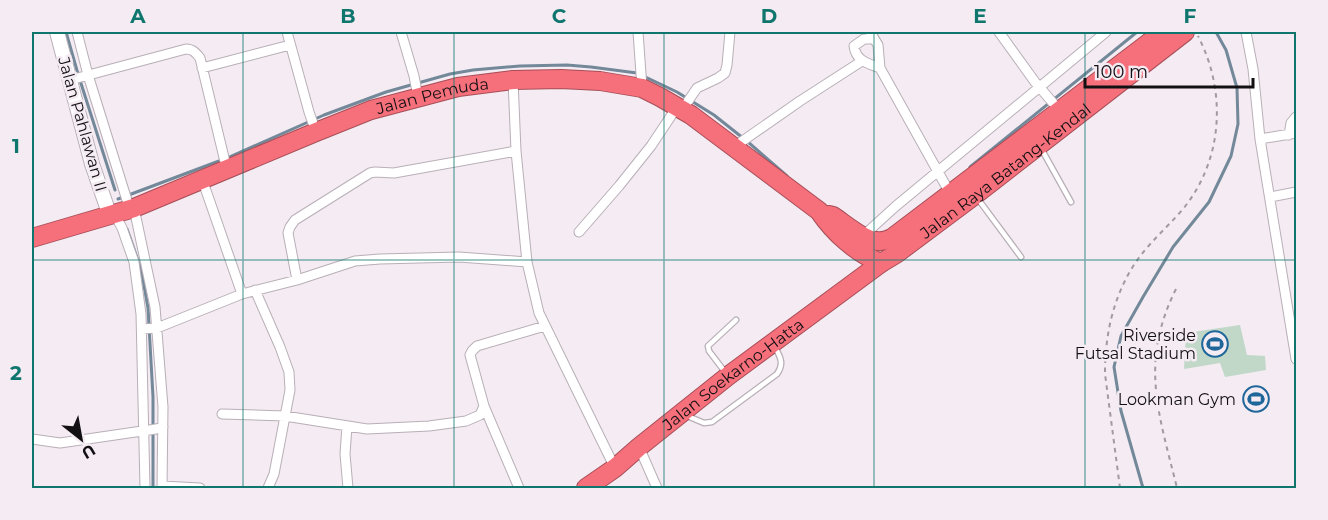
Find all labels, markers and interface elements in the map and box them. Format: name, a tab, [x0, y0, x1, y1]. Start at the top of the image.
text: A	[129, 4, 146, 28]
text: B	[340, 4, 356, 28]
text: C	[552, 4, 567, 28]
text: D	[761, 4, 777, 28]
text: E	[973, 4, 987, 28]
text: F	[1184, 4, 1197, 28]
scale bar	[1085, 51, 1253, 89]
street label: Jalan Pahlawan II	[54, 54, 111, 194]
text: 100 m	[1094, 61, 1148, 83]
street label: Jalan Pemuda	[373, 74, 490, 119]
street label: Jalan Raya Batang-Kendal	[916, 100, 1095, 243]
text: 1	[12, 134, 20, 158]
street label: Jalan Soekarno-Hatta	[658, 315, 807, 435]
place label: Riverside Futsal Stadium	[1075, 326, 1196, 363]
sports icon: Riverside Futsal Stadium	[1200, 329, 1230, 359]
text: 2	[10, 361, 22, 385]
sports icon: Lookman Gym	[1241, 384, 1271, 414]
place label: Lookman Gym	[1118, 390, 1236, 409]
north arrow	[51, 409, 111, 469]
text: U	[78, 440, 99, 463]

